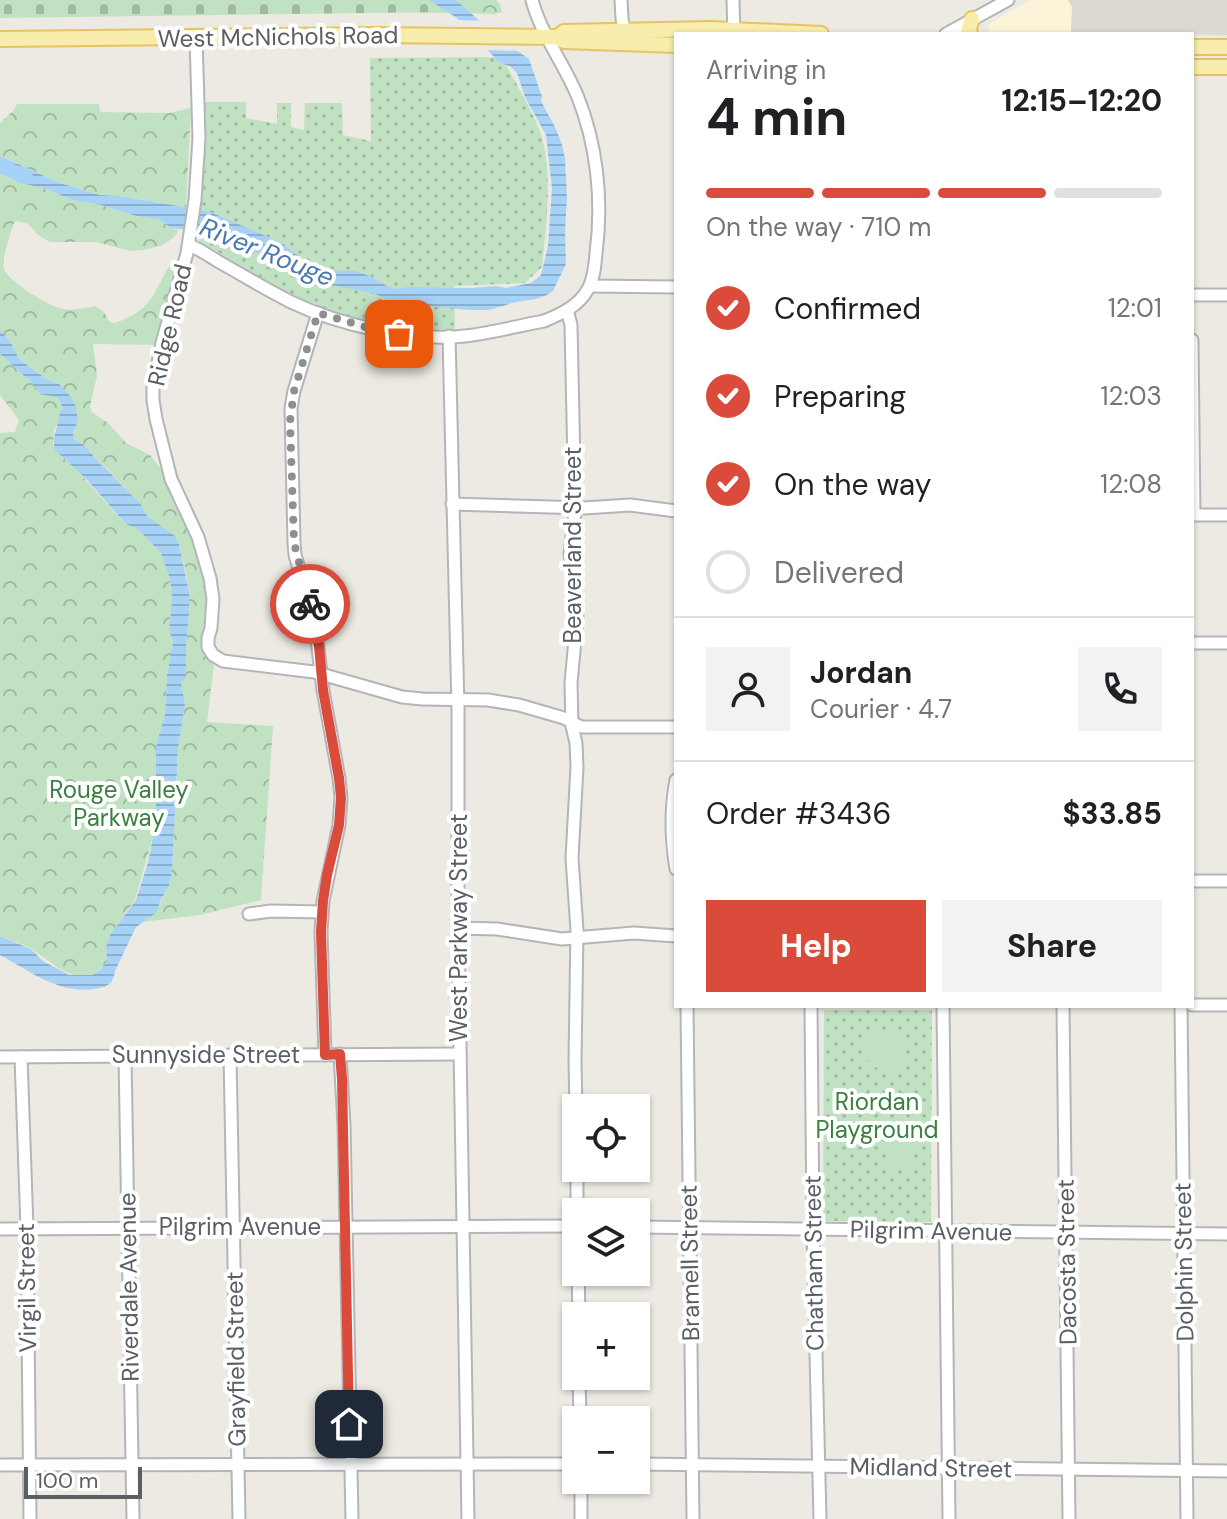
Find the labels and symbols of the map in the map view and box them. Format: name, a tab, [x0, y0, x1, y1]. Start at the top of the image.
street label: West McNichols Road	[157, 19, 399, 54]
water label: River Rouge	[195, 210, 339, 294]
street label: Ridge Road	[140, 261, 199, 389]
pin	[365, 300, 433, 368]
street label: Beaverland Street	[557, 447, 588, 643]
courier	[270, 564, 350, 644]
park label: Rouge Valley Parkway	[49, 774, 189, 833]
street label: West Parkway Street	[443, 814, 474, 1042]
street label: Sunnyside Street	[112, 1039, 300, 1070]
park label: Riordan Playground	[815, 1086, 939, 1145]
street label: Chatham Street	[796, 1175, 831, 1351]
street label: Dacosta Street	[1050, 1179, 1083, 1345]
street label: Dolphin Street	[1167, 1182, 1200, 1342]
street label: Bramell Street	[673, 1184, 706, 1342]
street label: Riverdale Avenue	[111, 1192, 146, 1382]
street label: Pilgrim Avenue	[159, 1211, 321, 1242]
street label: Pilgrim Avenue	[850, 1214, 1012, 1247]
street label: Virgil Street	[10, 1223, 43, 1353]
street label: Grayfield Street	[218, 1271, 253, 1447]
pin	[315, 1390, 383, 1458]
street label: Midland Street	[849, 1451, 1013, 1484]
scale bar	[24, 1463, 142, 1499]

